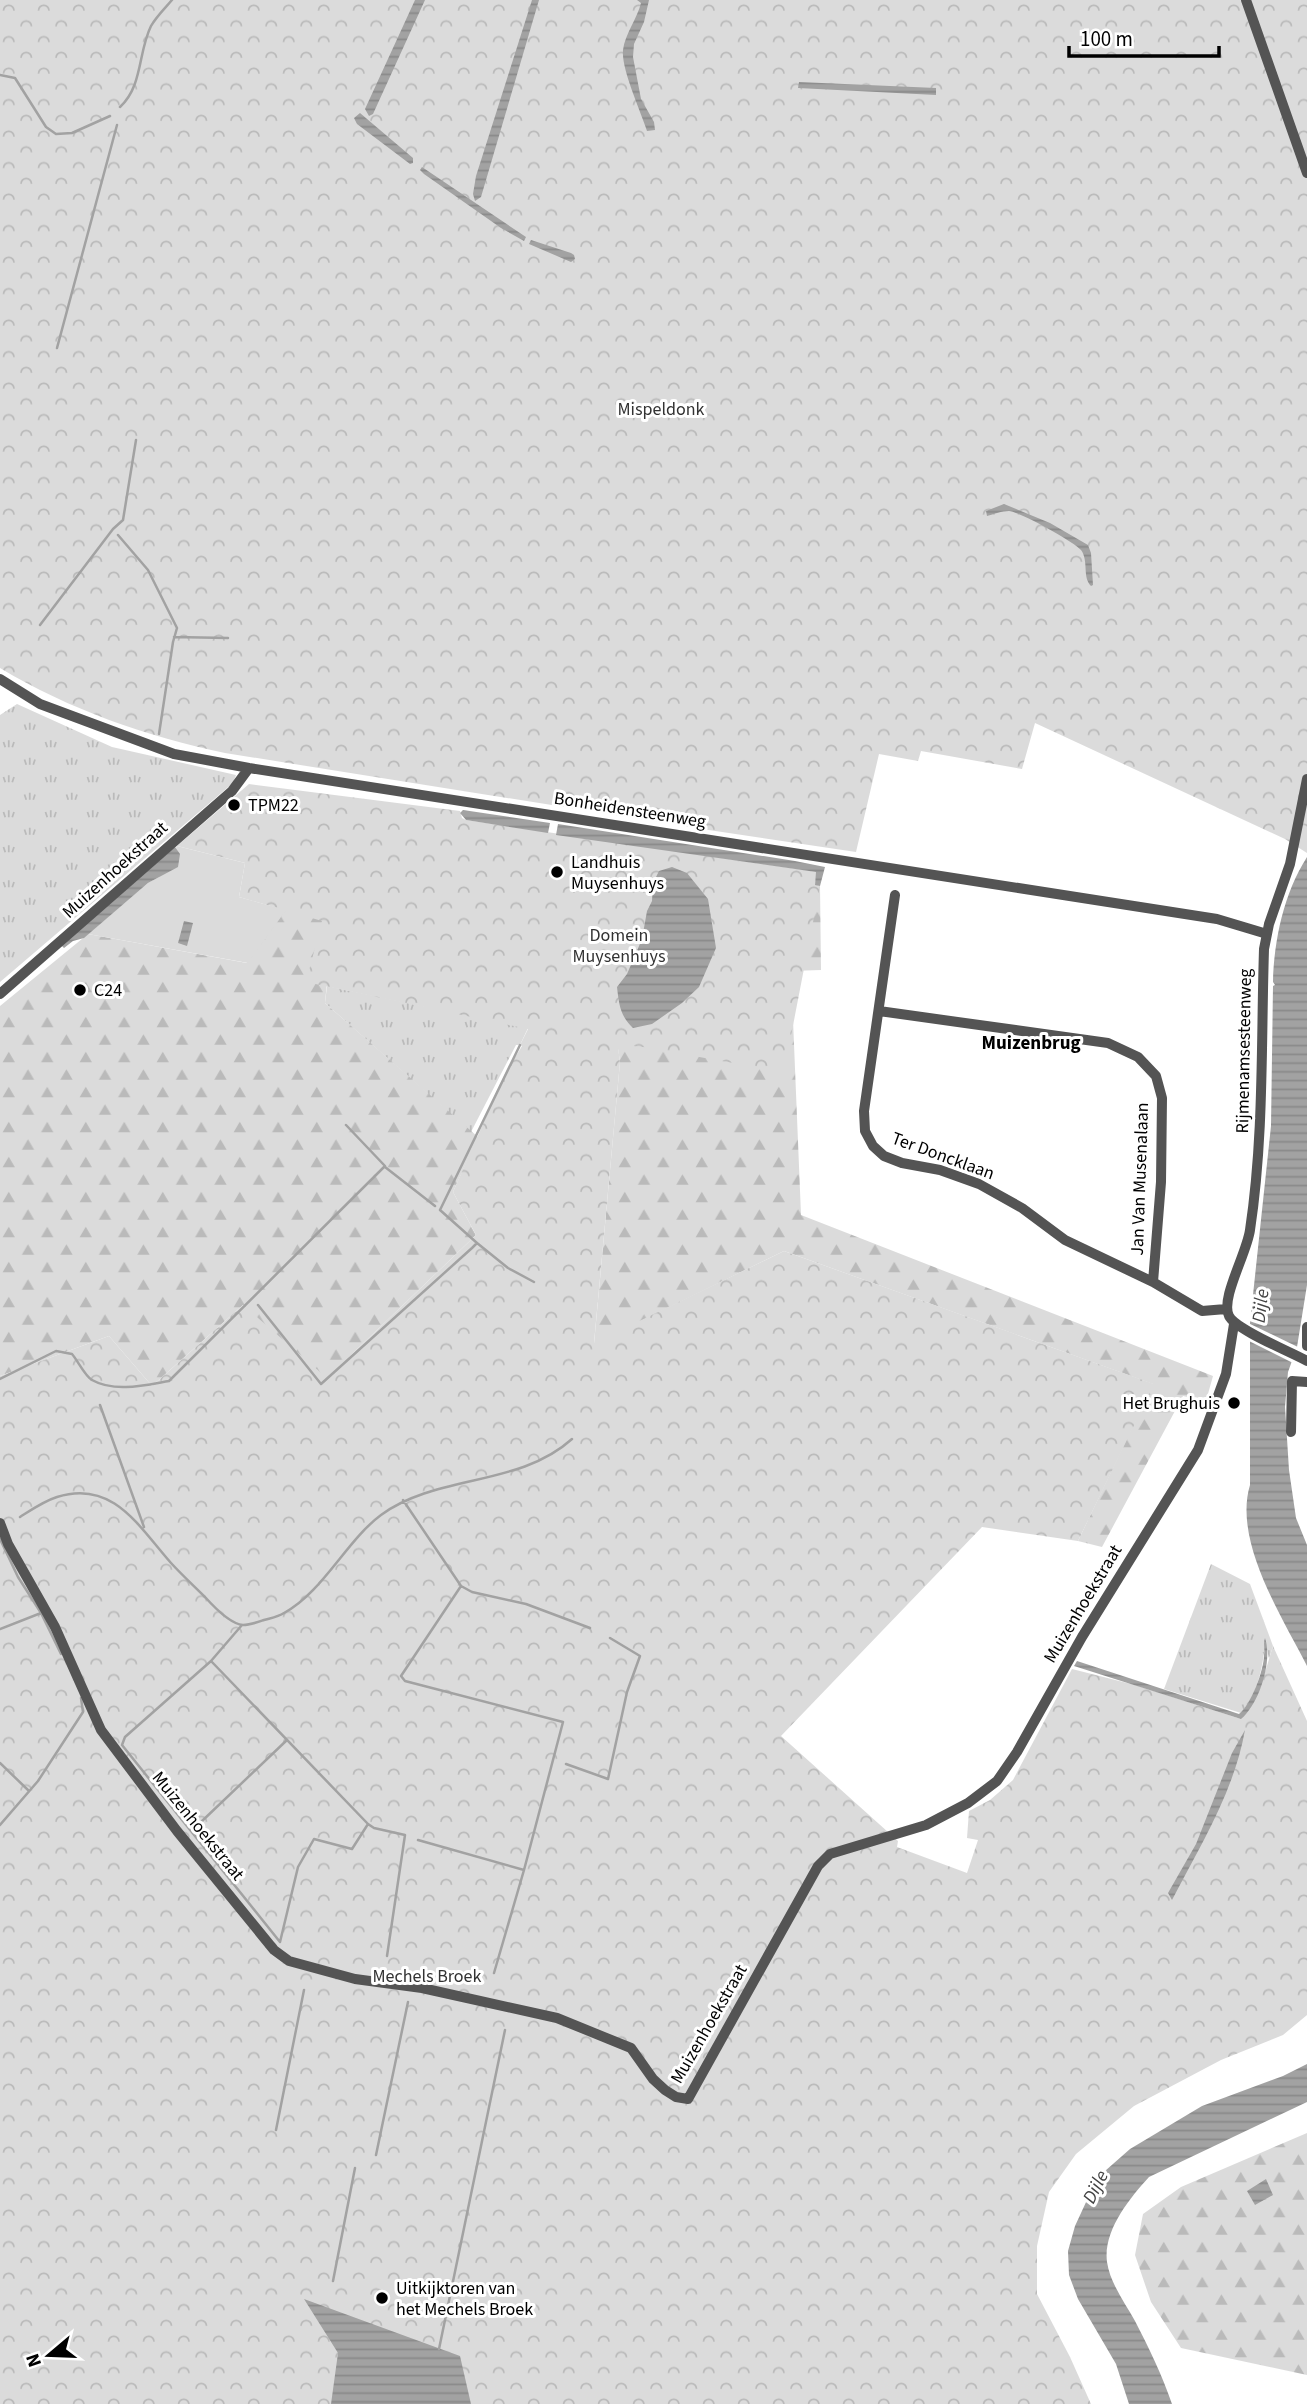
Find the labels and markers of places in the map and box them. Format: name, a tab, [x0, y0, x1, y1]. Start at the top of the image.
place label: TPM22	[248, 793, 299, 818]
marker: TPM22	[226, 797, 242, 813]
place label: Landhuis Muysenhuys	[571, 850, 664, 896]
marker: Landhuis Muysenhuys	[549, 864, 565, 880]
place label: C24	[94, 978, 122, 1003]
marker: C24	[72, 982, 88, 998]
place label: Het Brughuis	[1123, 1391, 1220, 1416]
marker: Het Brughuis	[1226, 1395, 1242, 1411]
place label: Uitkijktoren van het Mechels Broek	[396, 2276, 533, 2322]
marker: Uitkijktoren van het Mechels Broek	[374, 2290, 390, 2306]

